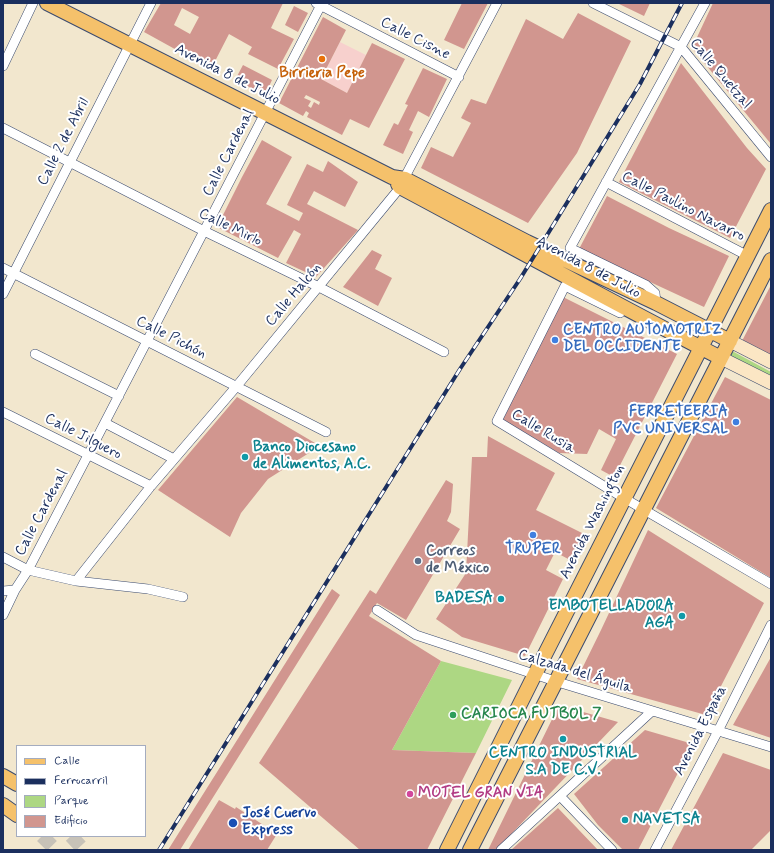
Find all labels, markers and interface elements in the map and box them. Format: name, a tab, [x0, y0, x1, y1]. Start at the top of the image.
street label: Calle Cisne	[377, 14, 453, 64]
street label: Calle Quetzal	[685, 35, 755, 113]
street label: Avenida 8 de Julio	[171, 41, 283, 109]
marker: Birrieria Pepe	[317, 54, 327, 64]
place label: Birrieria Pepe	[279, 65, 365, 83]
street label: Calle 2 de Abril	[34, 95, 94, 189]
street label: Calle Cardenal	[199, 106, 259, 200]
street label: Calle Paulino Navarro	[618, 168, 748, 246]
street label: Calle Mirlo	[195, 205, 265, 251]
street label: Avenida 8 de Julio	[533, 233, 643, 303]
street label: Calle Halcón	[262, 260, 326, 330]
street label: Calle Pichón	[133, 313, 209, 363]
place label: CENTRO AUTOMOTRIZ DEL OCCIDENTE	[563, 322, 721, 357]
marker: CENTRO AUTOMOTRIZ DEL OCCIDENTE	[550, 335, 560, 345]
place label: FERRETEERIA PVC UNIVERSAL	[613, 404, 728, 439]
street label: Calle Rusia	[508, 406, 578, 458]
street label: Calle Jilguero	[41, 410, 125, 464]
marker: FERRETEERIA PVC UNIVERSAL	[731, 417, 741, 427]
place label: Banco Diocesano de Alimentos, A.C.	[253, 439, 371, 474]
marker: Banco Diocesano de Alimentos, A.C.	[240, 452, 250, 462]
street label: Avenida Washington	[556, 462, 630, 582]
street label: Calle Cardenal	[12, 467, 72, 559]
marker: TRUPER	[528, 530, 538, 540]
place label: TRUPER	[505, 541, 561, 559]
place label: Correos de México	[426, 543, 489, 578]
marker: Correos de México	[413, 556, 423, 566]
place label: BADESA	[435, 590, 493, 608]
marker: BADESA	[496, 594, 506, 604]
place label: EMBOTELLADORA AGA	[549, 598, 674, 633]
marker: EMBOTELLADORA AGA	[677, 611, 687, 621]
street label: Calzada del Águila	[516, 646, 634, 698]
street label: Avenida España	[671, 683, 731, 779]
place label: CARIOCA FUTBOL 7	[461, 706, 601, 724]
marker: CARIOCA FUTBOL 7	[448, 710, 458, 720]
marker: CENTRO INDUSTRIAL S.A DE C.V.	[558, 734, 568, 744]
legend	[16, 745, 146, 837]
place label: CENTRO INDUSTRIAL S.A DE C.V.	[489, 745, 637, 780]
text: Calle	[54, 753, 80, 769]
text: Ferrocarril	[54, 773, 108, 789]
place label: MOTEL GRAN VIA	[418, 785, 543, 803]
marker: MOTEL GRAN VIA	[405, 789, 415, 799]
text: Parque	[54, 793, 89, 809]
place label: José Cuervo Express	[242, 805, 316, 840]
place label: NAVETSA	[633, 811, 701, 829]
text: Edificio	[54, 813, 88, 829]
marker: NAVETSA	[620, 815, 630, 825]
marker: José Cuervo Express	[227, 817, 239, 829]

